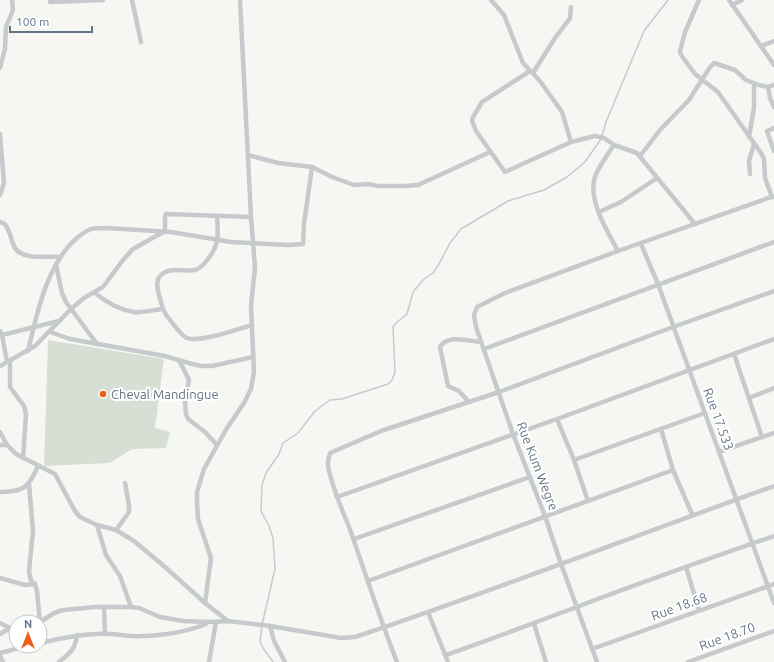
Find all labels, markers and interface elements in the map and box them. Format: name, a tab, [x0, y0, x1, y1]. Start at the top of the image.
scale bar	[10, 8, 92, 34]
text: 100 m	[16, 15, 49, 28]
street label: Rue 17.533	[701, 386, 737, 452]
place label: Cheval Mandingue	[111, 387, 219, 401]
marker: Cheval Mandingue	[98, 389, 108, 399]
street label: Rue Kum Wegre	[515, 420, 561, 512]
street label: Rue 18.68	[649, 589, 709, 623]
north arrow	[8, 614, 48, 654]
text: N	[24, 618, 32, 630]
street label: Rue 18.70	[697, 619, 757, 653]

